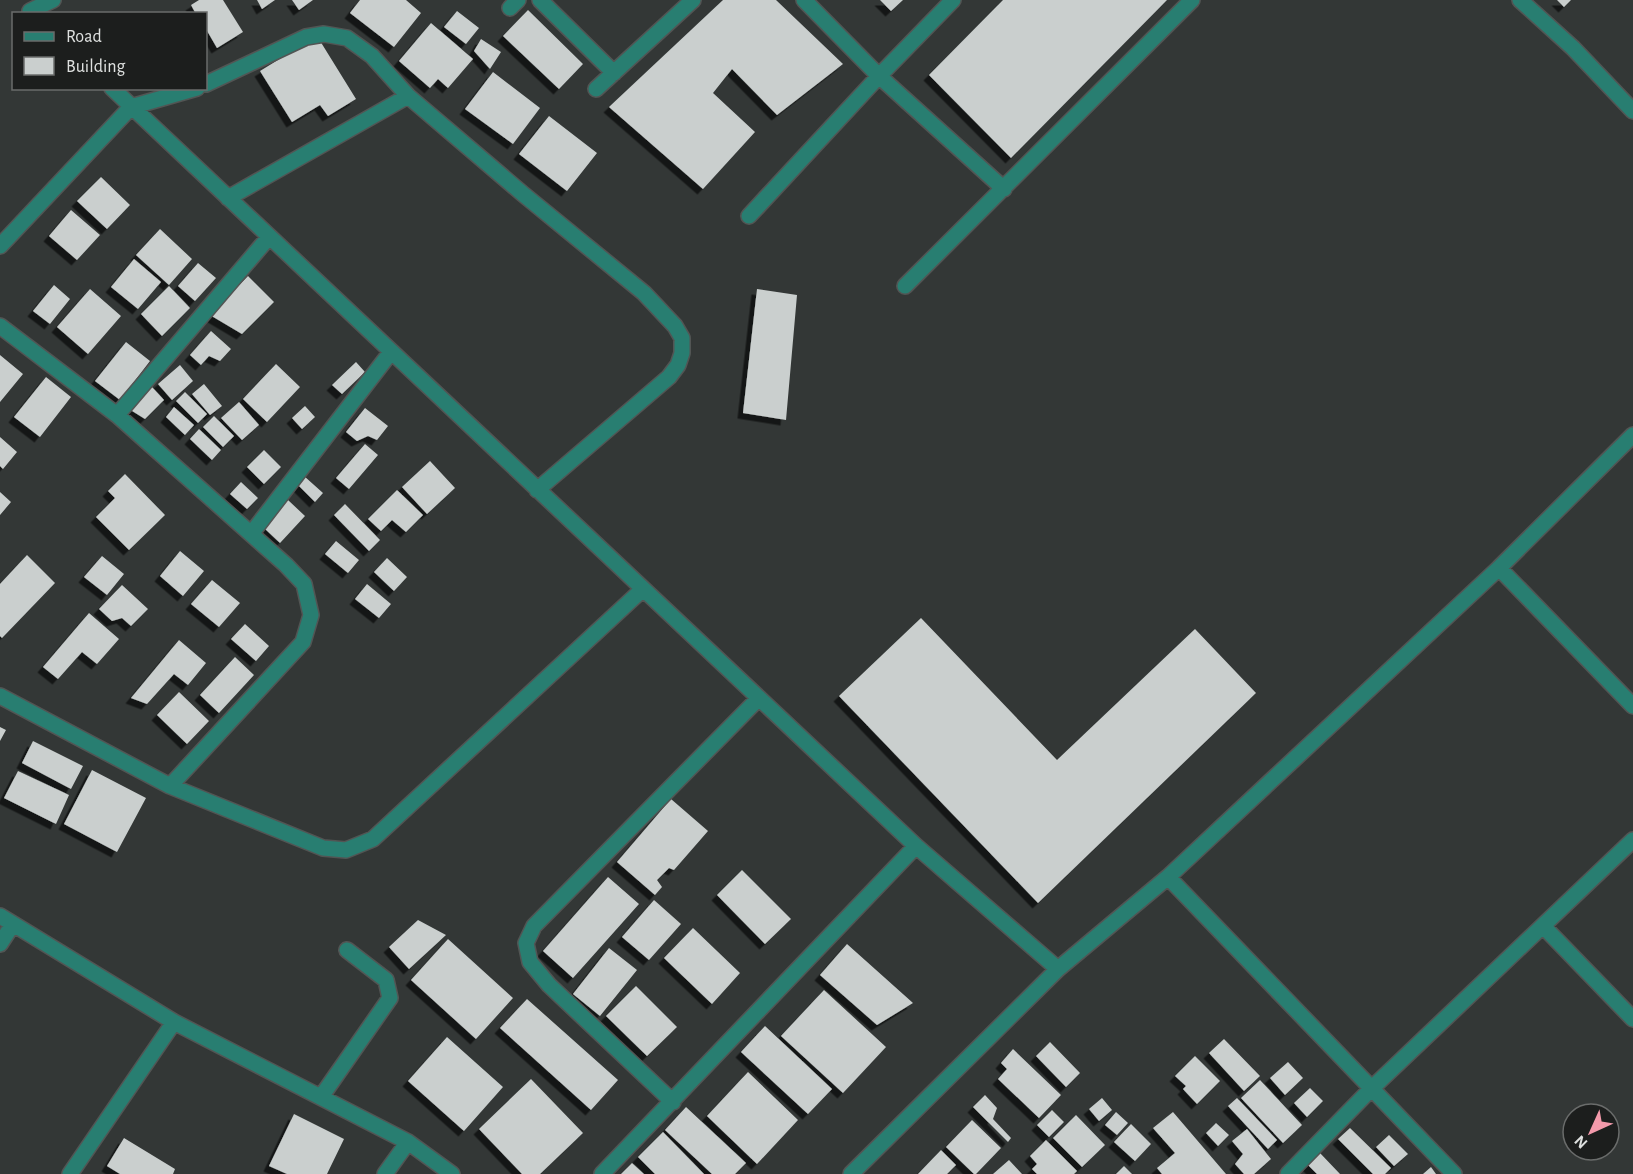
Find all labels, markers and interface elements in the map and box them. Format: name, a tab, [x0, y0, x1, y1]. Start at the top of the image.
legend	[12, 12, 207, 90]
text: Road	[66, 28, 102, 46]
text: Building	[66, 58, 126, 76]
north arrow	[1561, 1102, 1621, 1162]
text: N	[1572, 1132, 1591, 1151]

